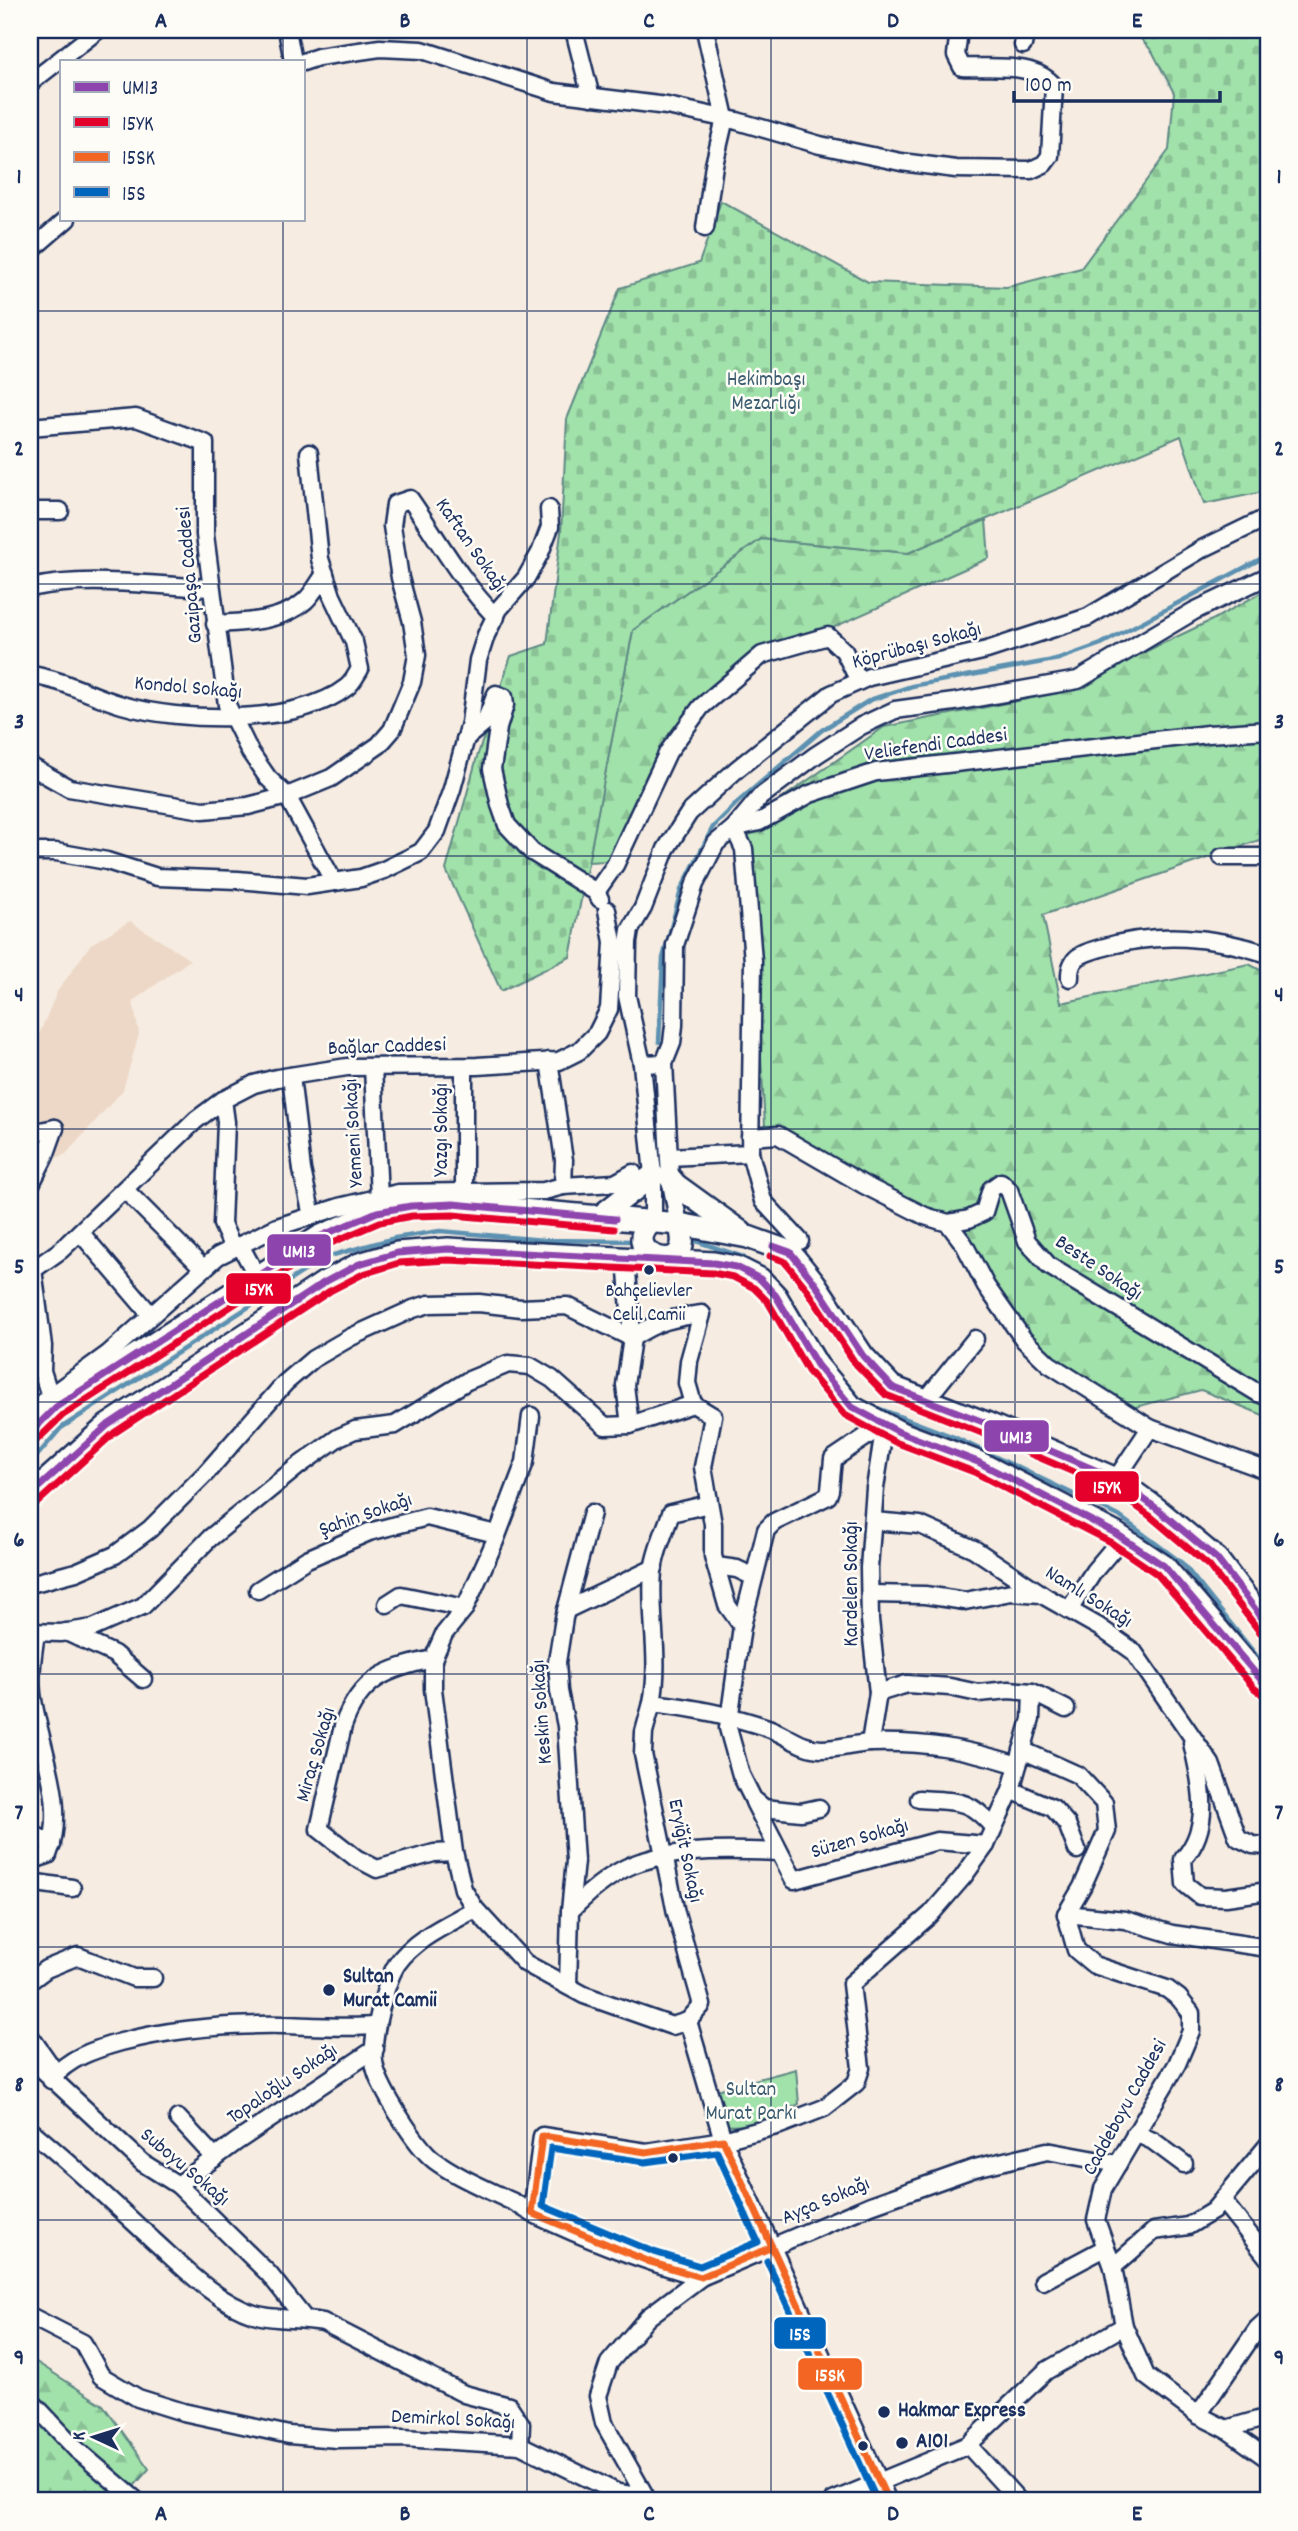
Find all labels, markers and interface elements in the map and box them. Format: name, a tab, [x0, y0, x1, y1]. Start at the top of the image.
text: A	[155, 6, 167, 39]
text: B	[400, 6, 411, 39]
text: C	[643, 6, 655, 39]
text: D	[887, 6, 899, 39]
text: E	[1132, 6, 1143, 39]
legend	[60, 60, 304, 220]
scale bar	[1014, 60, 1221, 104]
text: 100 m	[1025, 72, 1072, 102]
text: UM13	[122, 75, 158, 105]
text: 15YK	[122, 111, 154, 141]
text: 15SK	[122, 145, 156, 175]
text: 1	[16, 162, 22, 195]
text: 1	[1276, 162, 1282, 195]
text: 15S	[122, 181, 146, 211]
park label: Hekimbaşı Mezarlığı	[727, 366, 805, 420]
text: 2	[14, 434, 24, 467]
text: 2	[1274, 434, 1284, 467]
street label: Kaftan Sokağı	[426, 493, 514, 599]
street label: Gazipaşa Caddesi	[170, 505, 212, 645]
street label: Köprübaşı Sokağı	[849, 615, 985, 679]
street label: Kondol Sokağı	[133, 669, 243, 709]
text: 3	[14, 707, 24, 740]
text: 3	[1274, 707, 1284, 740]
street label: Veliefendi Caddesi	[863, 721, 1010, 771]
text: 4	[14, 980, 24, 1013]
text: 4	[1274, 980, 1284, 1013]
street label: Bağlar Caddesi	[327, 1031, 447, 1065]
street label: Yemeni Sokağı	[337, 1078, 373, 1188]
street label: Yazgı Sokağı	[428, 1083, 458, 1177]
street label: Beste Sokağı	[1048, 1229, 1148, 1309]
line badge: UM13	[266, 1233, 332, 1267]
text: UM13	[283, 1240, 315, 1267]
text: 5	[14, 1252, 24, 1285]
text: 5	[1274, 1252, 1284, 1285]
marker: Bahçelievler Celil Camii	[642, 1263, 656, 1277]
line badge: 15YK	[225, 1272, 292, 1305]
text: 15YK	[245, 1278, 274, 1305]
place label: Bahçelievler Celil Camii	[606, 1279, 692, 1330]
line badge: UM13	[983, 1419, 1050, 1453]
text: UM13	[1000, 1426, 1032, 1453]
line badge: 15YK	[1074, 1470, 1140, 1503]
text: 15YK	[1093, 1476, 1122, 1503]
street label: Şahin Sokağı	[315, 1486, 417, 1546]
street label: Kardelen Sokağı	[838, 1521, 868, 1647]
text: 6	[13, 1525, 25, 1558]
text: 6	[1273, 1525, 1285, 1558]
street label: Namlı Sokağı	[1038, 1559, 1138, 1637]
street label: Keskin Sokağı	[524, 1659, 562, 1765]
street label: Miraç Sokağı	[289, 1704, 345, 1806]
street label: Eryiğit Sokağı	[658, 1796, 710, 1906]
text: 7	[15, 1798, 24, 1831]
text: 7	[1275, 1798, 1284, 1831]
street label: Süzen Sokağı	[808, 1812, 912, 1868]
place label: Sultan Murat Camii	[343, 1963, 437, 2017]
marker: Sultan Murat Camii	[321, 1982, 337, 1998]
street label: Caddeboyu Caddesi	[1076, 2034, 1176, 2182]
street label: Topaloğlu Sokağı	[222, 2037, 344, 2133]
text: 8	[14, 2070, 24, 2103]
text: 8	[1274, 2070, 1284, 2103]
park label: Sultan Murat Parkı	[705, 2076, 797, 2130]
street label: Suboyu Sokağı	[133, 2121, 235, 2215]
unlabelled marker	[666, 2151, 680, 2165]
street label: Ayça Sokağı	[777, 2170, 875, 2234]
line badge: 15S	[773, 2316, 827, 2350]
text: 15S	[789, 2323, 811, 2350]
text: 9	[14, 2343, 24, 2376]
text: 9	[1274, 2343, 1284, 2376]
line badge: 15SK	[797, 2357, 863, 2391]
text: 15SK	[815, 2364, 845, 2391]
place label: Hakmar Express	[898, 2397, 1026, 2427]
north arrow	[60, 2402, 130, 2472]
street label: Demirkol Sokağı	[390, 2403, 516, 2439]
marker: Hakmar Express	[876, 2404, 892, 2420]
place label: A101	[916, 2428, 948, 2458]
text: K	[67, 2431, 94, 2441]
marker: A101	[894, 2435, 910, 2451]
unlabelled marker	[856, 2439, 870, 2453]
text: A	[155, 2499, 167, 2531]
text: B	[400, 2499, 411, 2531]
text: C	[643, 2499, 655, 2531]
text: D	[887, 2499, 899, 2531]
text: E	[1132, 2499, 1143, 2531]

